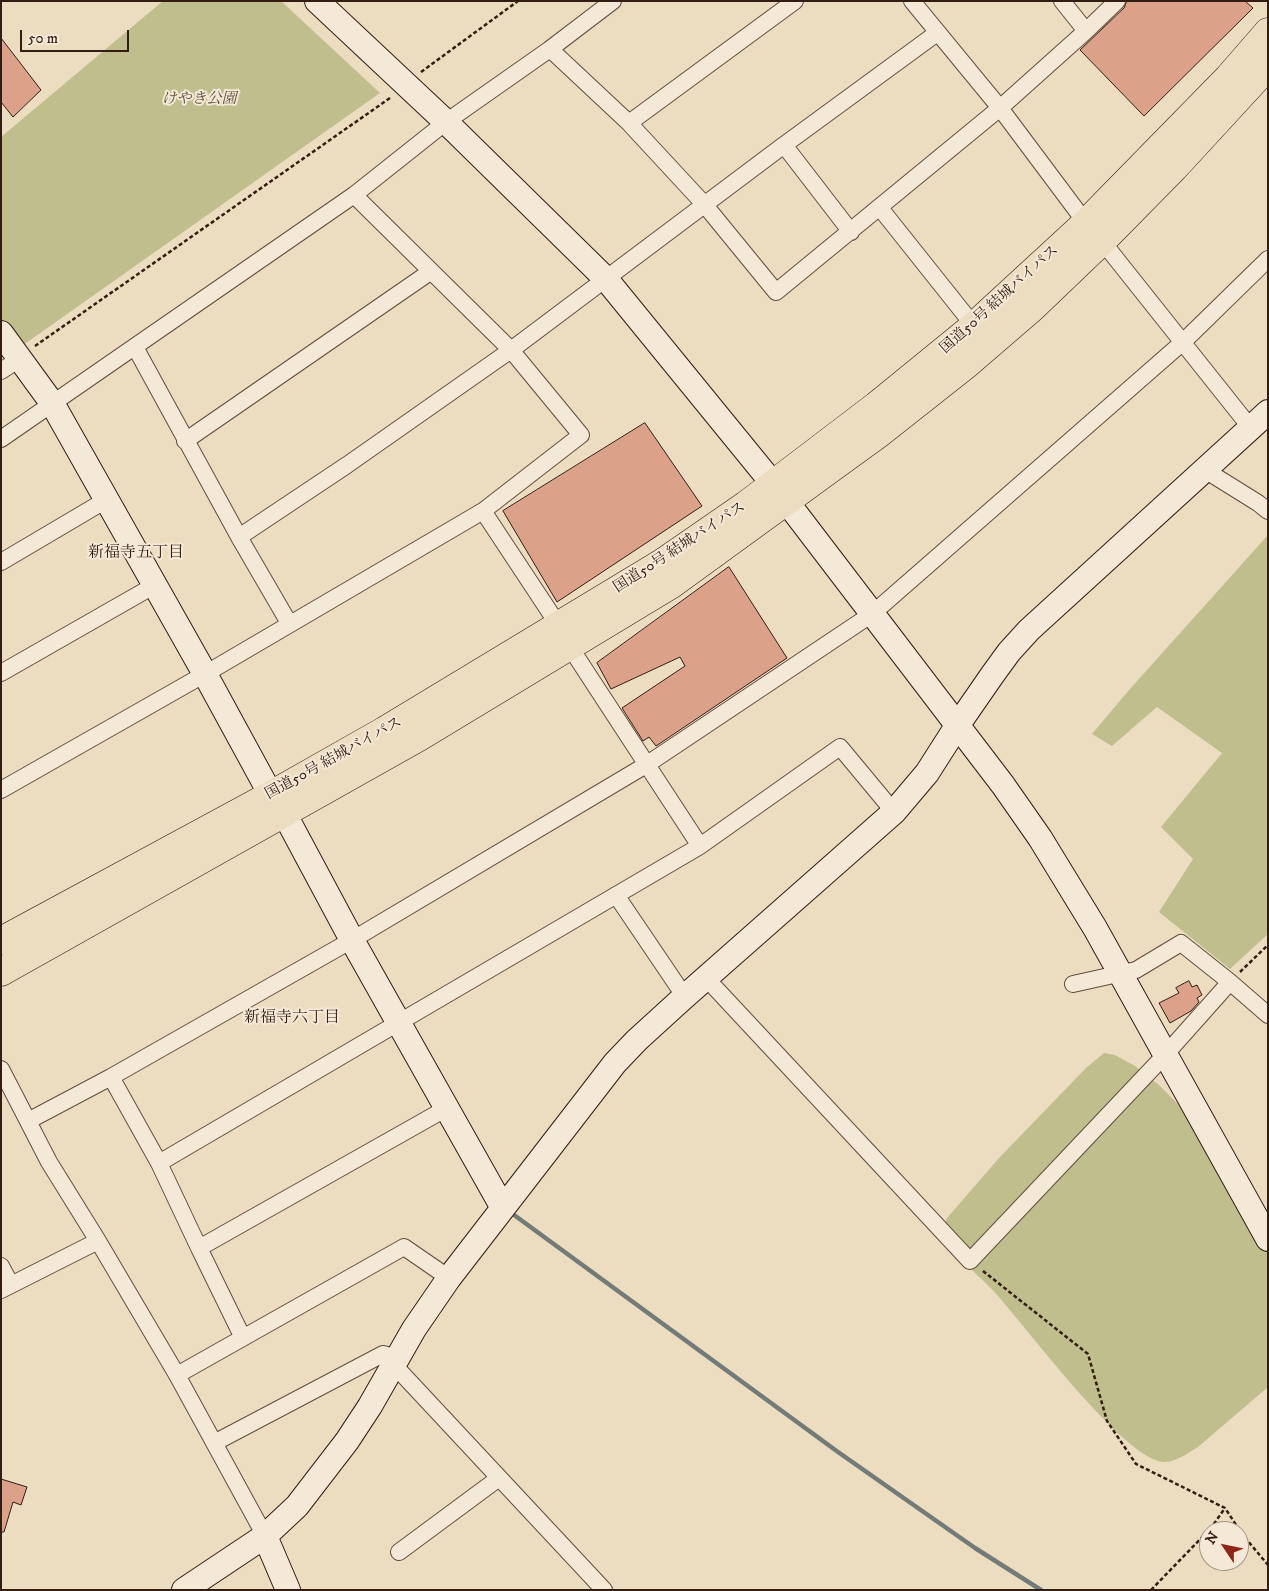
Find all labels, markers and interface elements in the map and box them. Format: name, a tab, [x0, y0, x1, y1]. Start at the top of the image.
scale bar	[22, 20, 131, 52]
text: 50 m	[28, 29, 58, 48]
park label: けやき公園	[162, 91, 236, 109]
street label: 国道50号 結城バイパス	[937, 242, 1063, 358]
street label: 国道50号 結城バイパス	[611, 499, 749, 597]
district label: 新福寺五丁目	[88, 544, 184, 564]
street label: 国道50号 結城バイパス	[262, 714, 406, 804]
district label: 新福寺六丁目	[244, 1009, 340, 1029]
north arrow	[1199, 1521, 1249, 1571]
text: N	[1202, 1528, 1223, 1548]

